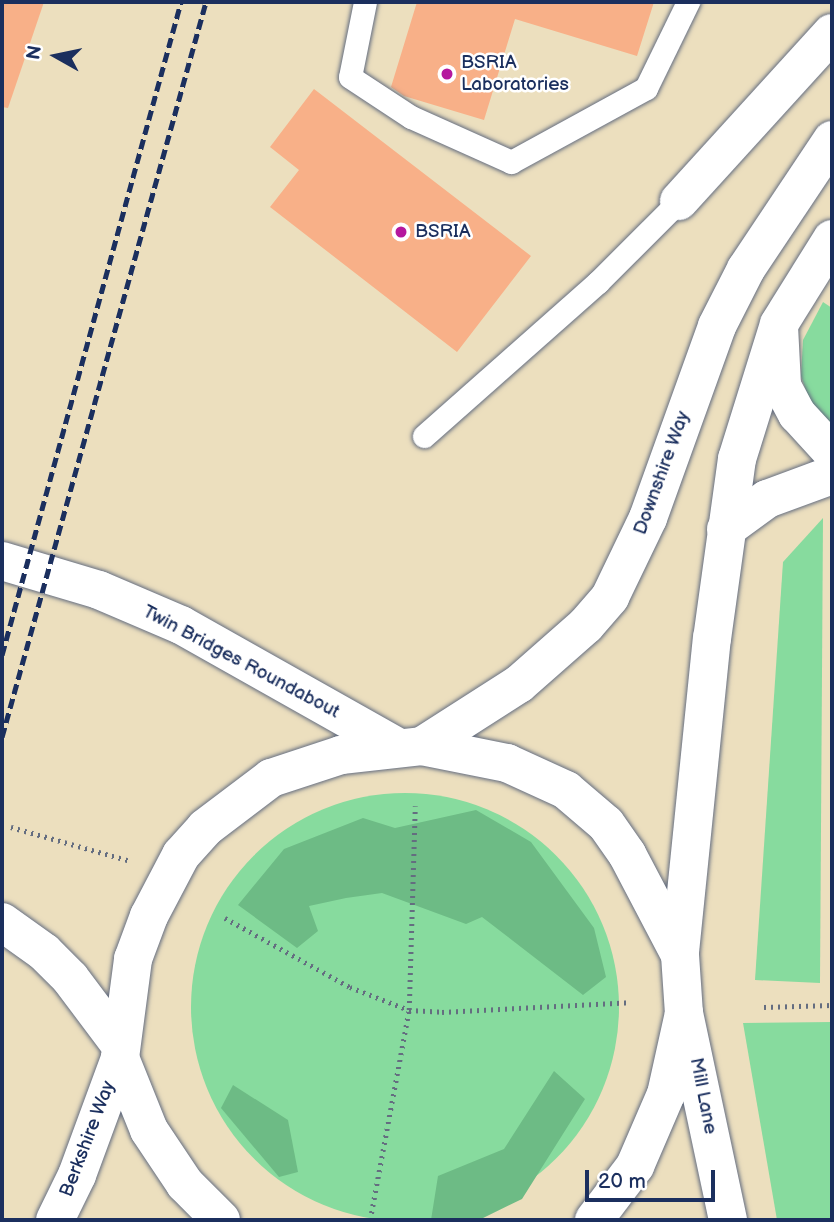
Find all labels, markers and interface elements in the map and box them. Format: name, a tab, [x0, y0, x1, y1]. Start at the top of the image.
north arrow	[21, 21, 91, 91]
text: N	[22, 44, 47, 61]
place label: BSRIA Laboratories	[461, 52, 569, 96]
marker: BSRIA Laboratories	[439, 66, 455, 82]
place label: BSRIA	[415, 221, 471, 243]
marker: BSRIA	[393, 224, 409, 240]
street label: Downshire Way	[629, 408, 695, 538]
street label: Twin Bridges Roundabout	[139, 600, 343, 724]
street label: Mill Lane	[684, 1056, 722, 1136]
street label: Berkshire Way	[55, 1077, 121, 1201]
scale bar	[589, 1156, 718, 1200]
text: 20 m	[598, 1169, 646, 1194]

